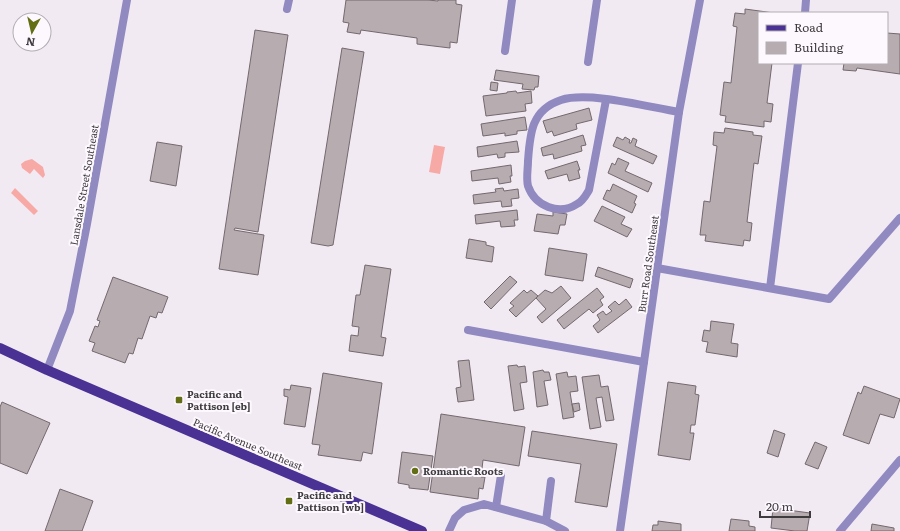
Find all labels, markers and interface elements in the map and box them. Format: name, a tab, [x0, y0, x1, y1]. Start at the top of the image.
north arrow	[12, 12, 52, 52]
legend	[758, 12, 888, 64]
text: Road	[794, 18, 824, 36]
text: N	[25, 34, 36, 51]
text: Building	[794, 38, 844, 56]
street label: Lansdale Street Southeast	[65, 123, 102, 247]
street label: Burr Road Southeast	[633, 214, 662, 314]
place label: Pacific and Pattison [eb]	[187, 386, 250, 413]
marker: Pacific and Pattison [eb]	[174, 395, 184, 405]
street label: Pacific Avenue Southeast	[191, 414, 305, 473]
place label: Romantic Roots	[423, 463, 503, 478]
marker: Romantic Roots	[410, 466, 420, 476]
place label: Pacific and Pattison [wb]	[297, 487, 364, 514]
scale bar	[760, 493, 810, 519]
marker: Pacific and Pattison [wb]	[284, 496, 294, 506]
text: 20 m	[766, 497, 793, 515]

